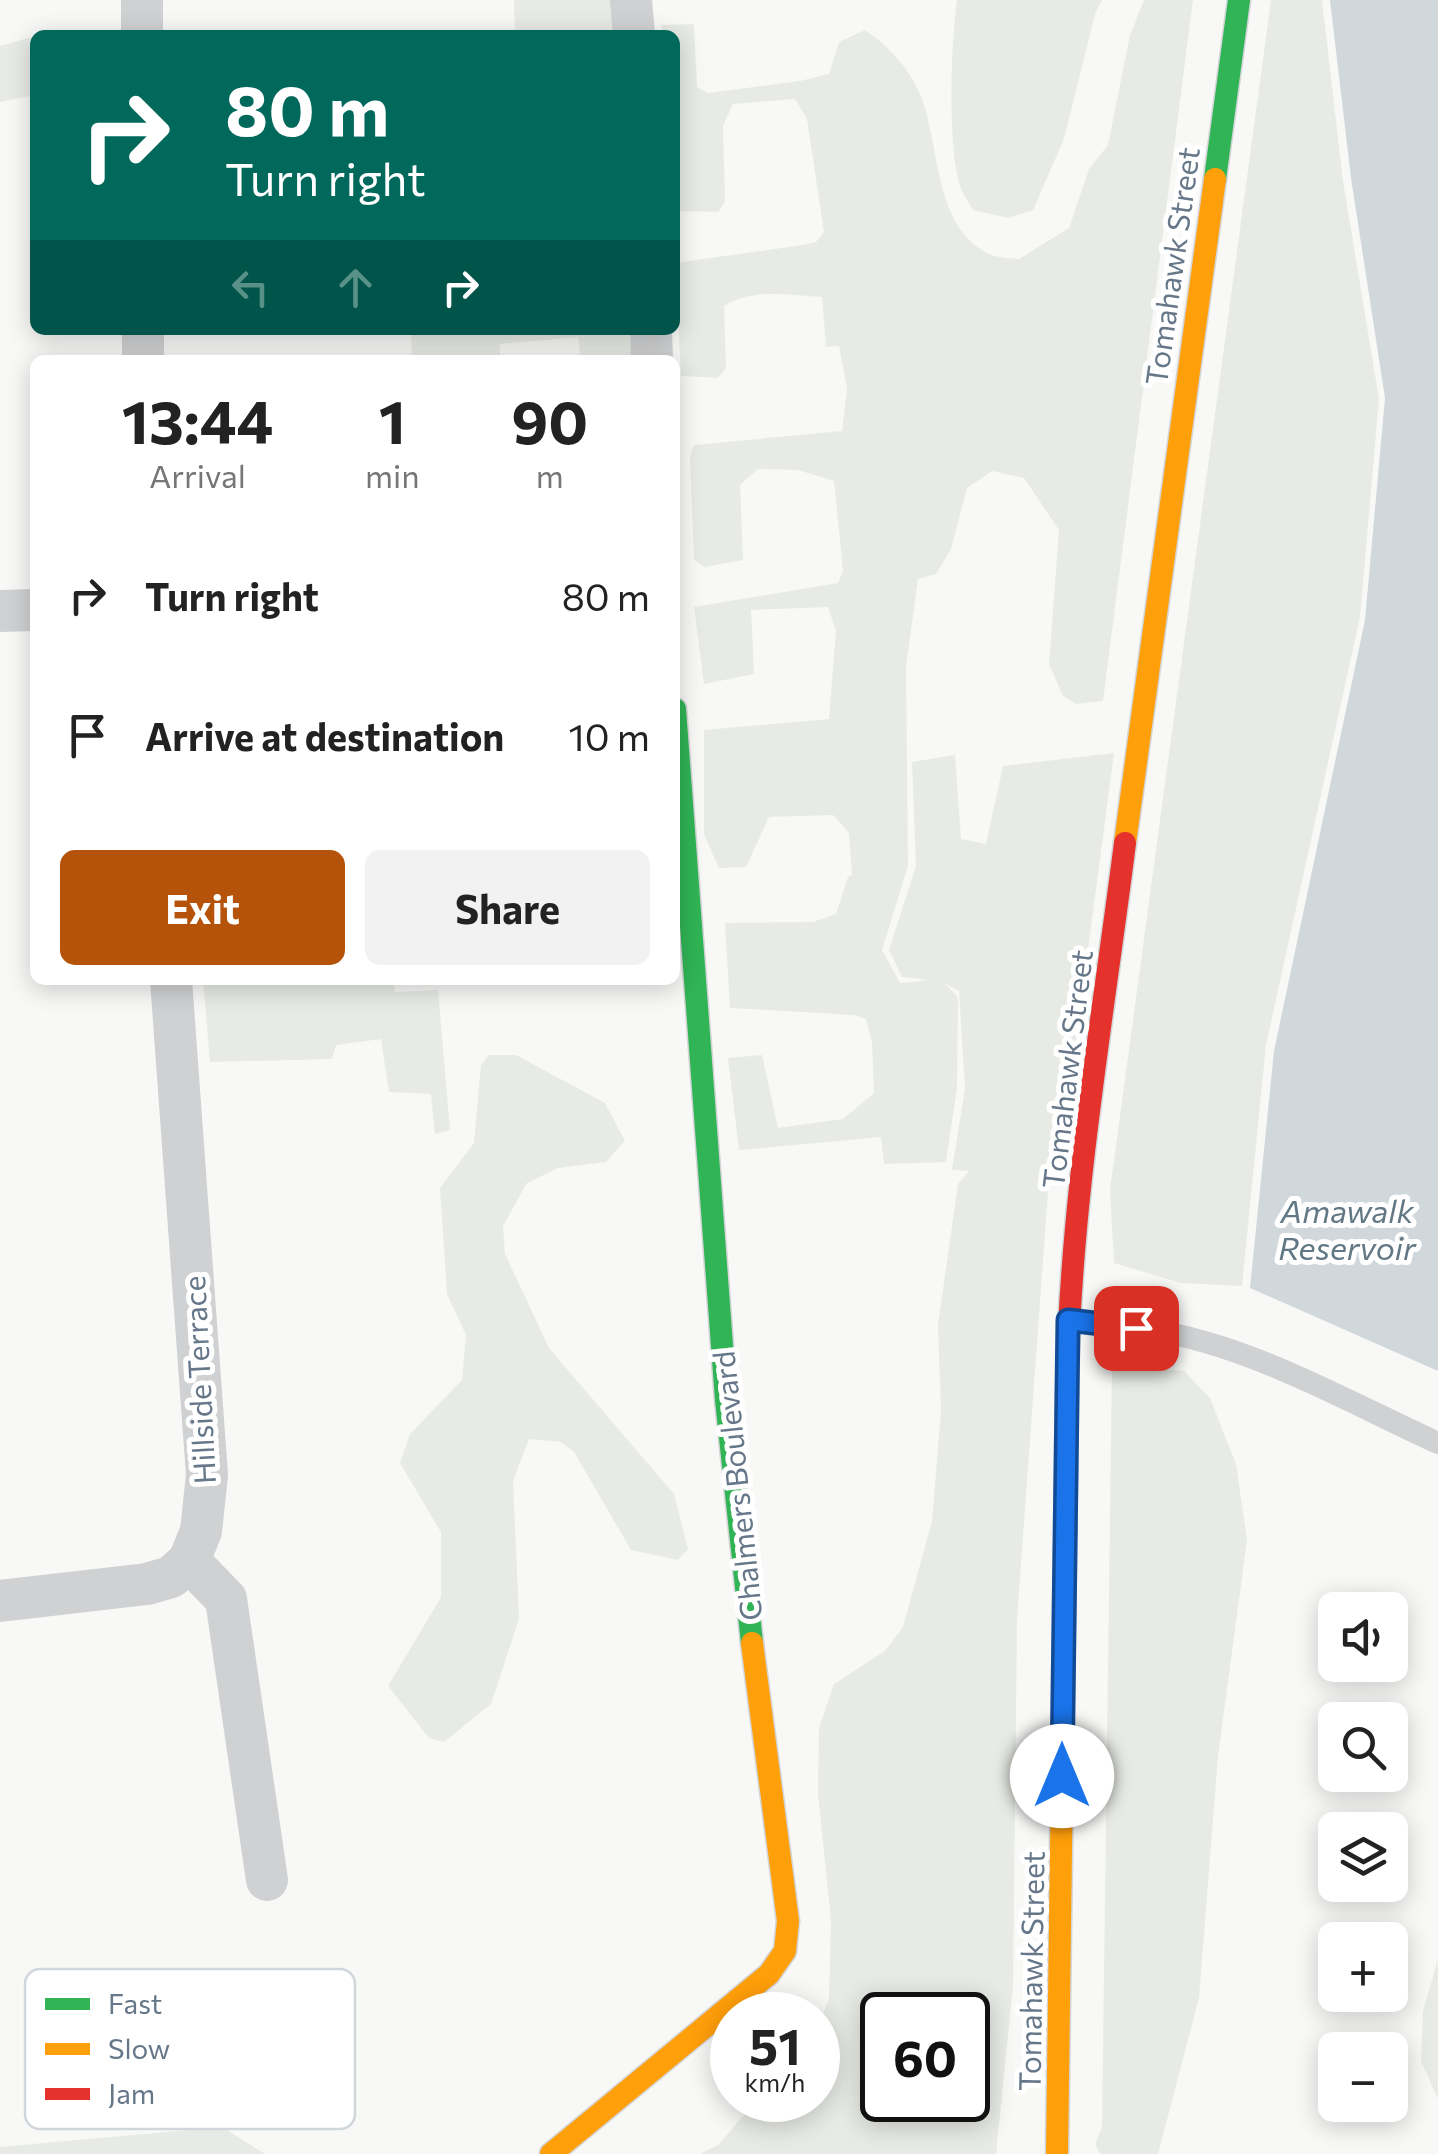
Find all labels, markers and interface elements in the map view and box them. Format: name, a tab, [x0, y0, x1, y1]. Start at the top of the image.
text: 80 m	[225, 65, 389, 150]
icon: right	[60, 70, 190, 200]
street label: Tomahawk Street	[1136, 145, 1206, 387]
text: Turn right	[225, 150, 426, 205]
icon: left	[223, 260, 278, 315]
icon: ahead	[328, 260, 383, 315]
icon: right	[433, 260, 488, 315]
text: 13:44	[122, 383, 273, 456]
text: 1	[379, 383, 406, 456]
text: 90	[511, 383, 588, 456]
text: Arrival	[149, 455, 246, 495]
text: min	[365, 455, 420, 495]
text: m	[536, 455, 564, 495]
icon: right	[60, 568, 115, 623]
text: Turn right	[145, 572, 319, 619]
text: 80 m	[562, 572, 650, 619]
icon: arrive	[60, 708, 115, 763]
text: Arrive at destination	[145, 712, 504, 759]
text: 10 m	[569, 712, 650, 759]
button: Exit	[60, 850, 345, 965]
button: Share	[365, 850, 650, 965]
street label: Tomahawk Street	[1033, 948, 1099, 1190]
water label: Amawalk Reservoir	[1278, 1190, 1417, 1267]
street label: Hillside Terrace	[174, 1275, 222, 1485]
pin	[1094, 1286, 1179, 1371]
icon: arrive	[1109, 1301, 1164, 1356]
street label: Chalmers Boulevard	[703, 1350, 769, 1622]
map controls	[1318, 1592, 1408, 2122]
button: sound	[1318, 1592, 1408, 1682]
button: search	[1318, 1702, 1408, 1792]
position arrow	[1010, 1724, 1114, 1828]
button: layers	[1318, 1812, 1408, 1902]
street label: Tomahawk Street	[1009, 1851, 1051, 2091]
button: +	[1318, 1922, 1408, 2012]
legend	[25, 1969, 355, 2129]
text: Fast	[108, 1986, 162, 2020]
speed limit sign: 60	[860, 1992, 990, 2122]
text: 51	[749, 2014, 801, 2075]
text: Slow	[108, 2031, 170, 2065]
button: −	[1318, 2032, 1408, 2122]
text: km/h	[745, 2067, 805, 2097]
text: Jam	[108, 2076, 155, 2110]

